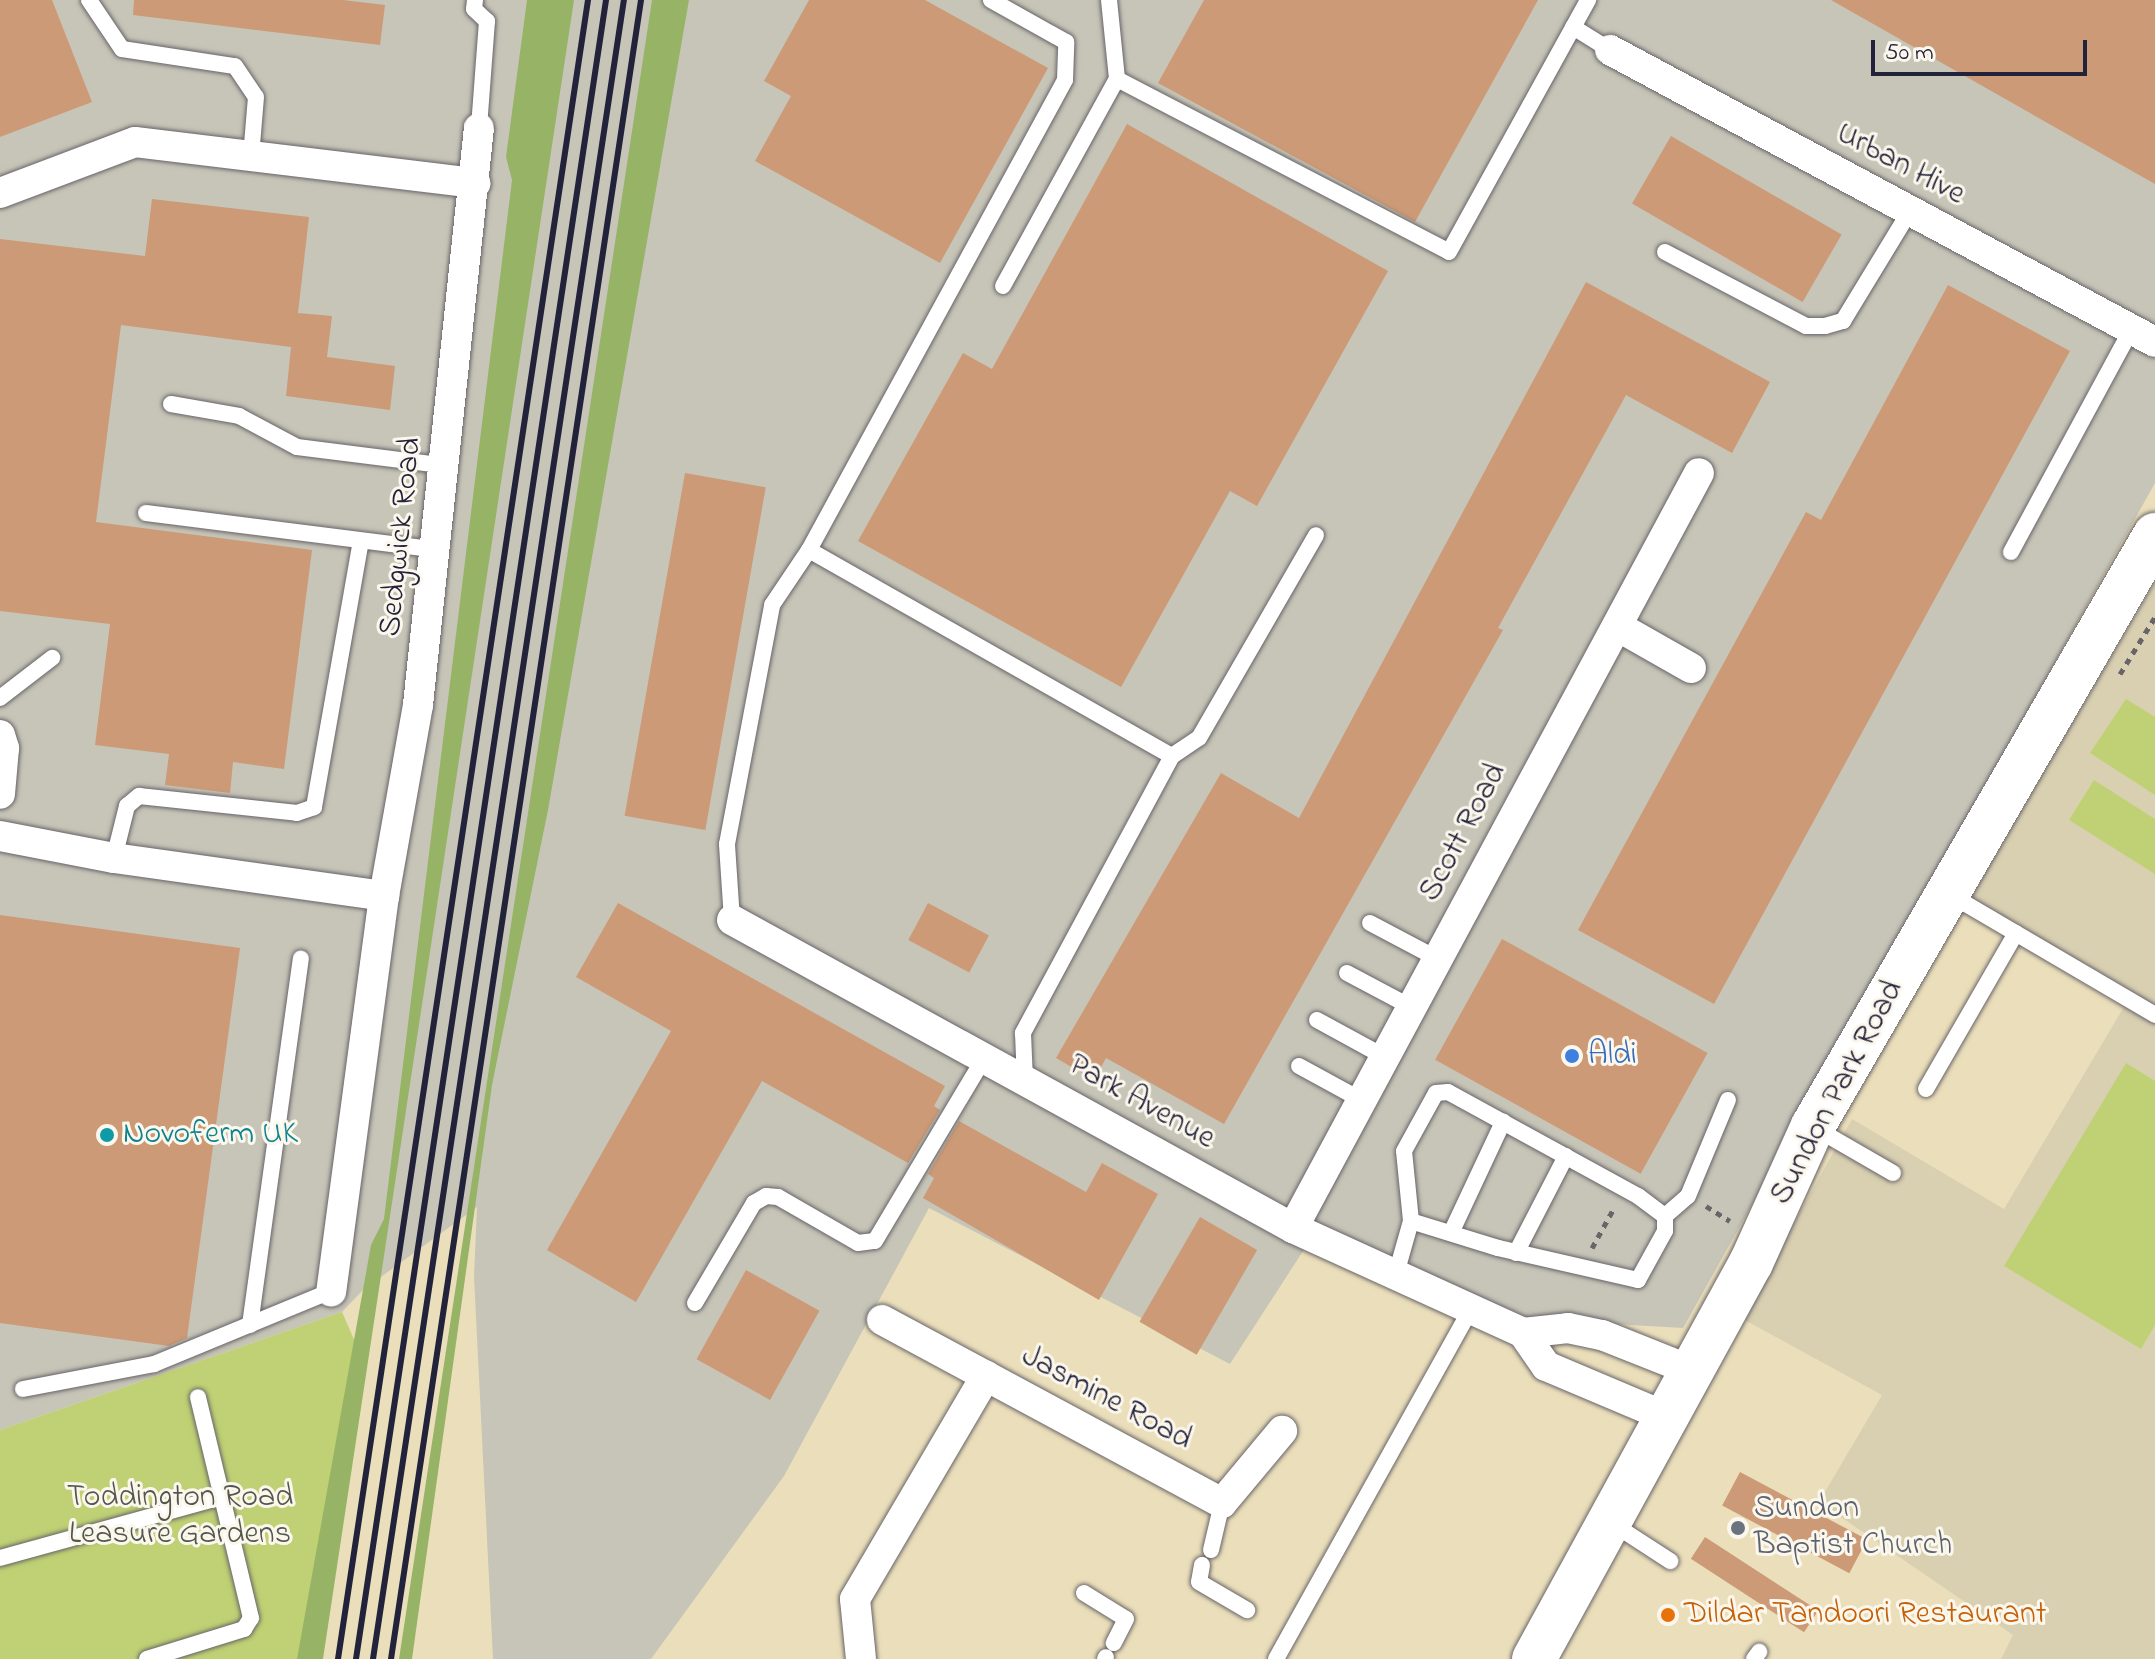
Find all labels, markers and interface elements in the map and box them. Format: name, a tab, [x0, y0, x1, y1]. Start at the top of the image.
scale bar	[1875, 24, 2091, 74]
text: 50 m	[1885, 36, 1934, 71]
street label: Urban Hive	[1829, 115, 1971, 215]
street label: Sedgwick Road	[372, 436, 432, 638]
street label: Scott Road	[1412, 758, 1516, 908]
street label: Sundon Park Road	[1763, 974, 1913, 1212]
place label: Aldi	[1588, 1037, 1637, 1075]
street label: Park Avenue	[1061, 1047, 1221, 1159]
marker: Aldi	[1563, 1047, 1581, 1065]
place label: Novoferm UK	[123, 1116, 298, 1154]
marker: Novoferm UK	[98, 1126, 116, 1144]
street label: Jasmine Road	[1014, 1338, 1198, 1460]
park label: Toddington Road Leasure Gardens	[67, 1480, 293, 1555]
place label: Sundon Baptist Church	[1754, 1491, 1952, 1566]
marker: Sundon Baptist Church	[1729, 1519, 1747, 1537]
place label: Dildar Tandoori Restaurant	[1684, 1596, 2046, 1634]
marker: Dildar Tandoori Restaurant	[1659, 1606, 1677, 1624]

